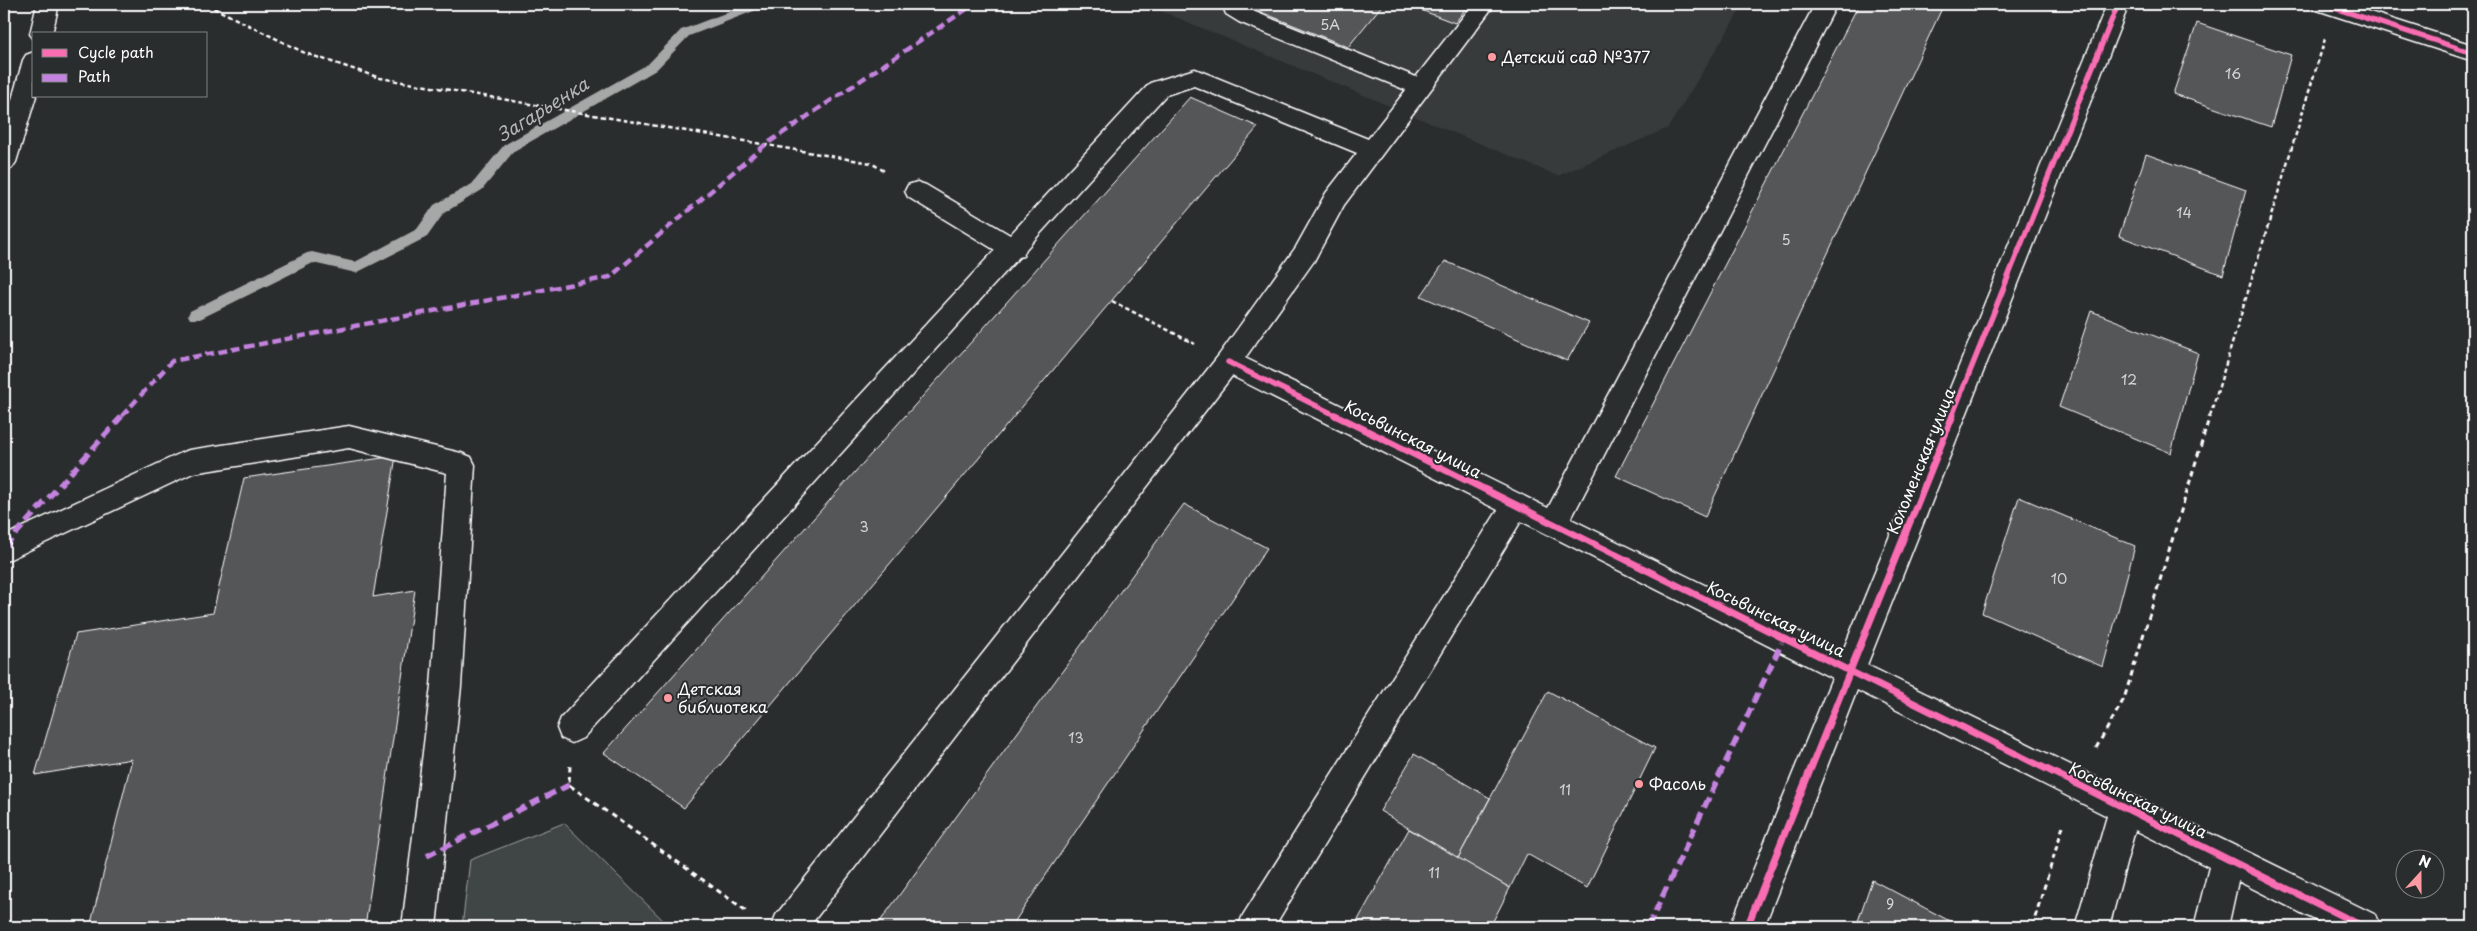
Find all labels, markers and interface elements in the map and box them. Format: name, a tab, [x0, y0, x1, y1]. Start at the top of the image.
house number: 5А	[1320, 14, 1340, 35]
legend	[32, 32, 208, 98]
text: Cycle path	[78, 40, 154, 63]
place label: Детский сад №377	[1501, 44, 1650, 68]
marker: Детский сад №377	[1486, 51, 1498, 63]
house number: 16	[2225, 63, 2241, 84]
text: Path	[78, 64, 110, 87]
water label: Загарьенка	[491, 69, 594, 148]
house number: 14	[2176, 202, 2192, 223]
house number: 5	[1781, 229, 1791, 250]
house number: 12	[2121, 369, 2137, 390]
street label: Коломенская улица	[1880, 384, 1960, 537]
street label: Косьвинская улица	[1341, 393, 1486, 483]
house number: 3	[859, 516, 869, 537]
house number: 10	[2051, 568, 2067, 589]
street label: Косьвинская улица	[1703, 574, 1850, 662]
place label: Детская библиотека	[677, 676, 768, 718]
marker: Детская библиотека	[662, 692, 674, 704]
house number: 13	[1068, 727, 1084, 748]
street label: Косьвинская улица	[2065, 755, 2212, 843]
place label: Фасоль	[1649, 771, 1706, 795]
marker: Фасоль	[1633, 778, 1645, 790]
house number: 11	[1559, 779, 1571, 800]
north arrow	[2394, 848, 2444, 898]
text: N	[2416, 850, 2434, 873]
house number: 11	[1428, 862, 1440, 883]
house number: 9	[1886, 893, 1894, 914]

